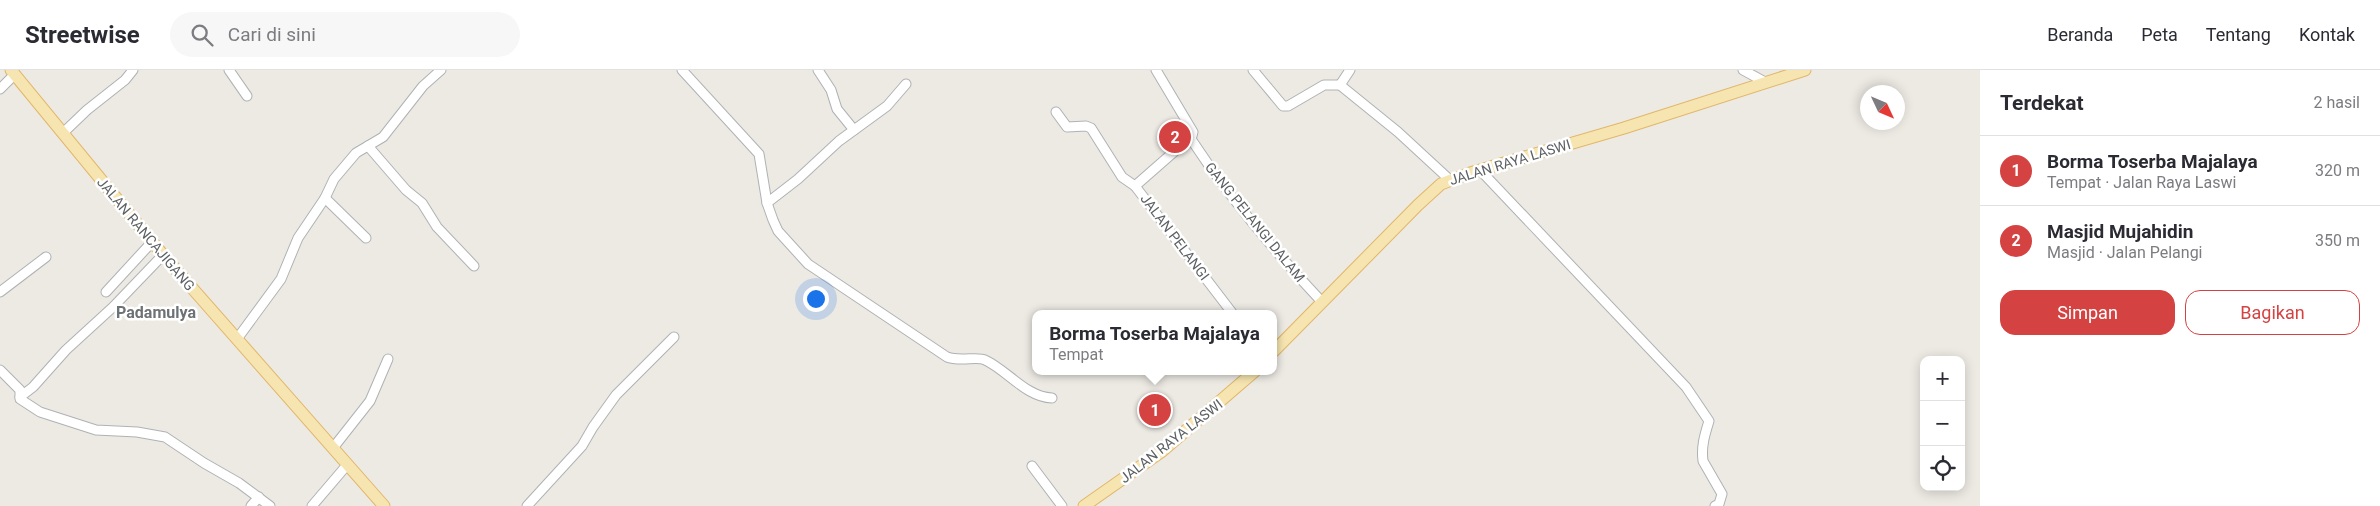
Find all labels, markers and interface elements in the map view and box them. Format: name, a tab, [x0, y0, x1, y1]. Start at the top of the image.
search box	[170, 12, 520, 57]
text: Streetwise	[25, 21, 140, 49]
icon: search	[188, 21, 216, 49]
text: Cari di sini	[228, 23, 316, 46]
text: Beranda	[2047, 24, 2113, 45]
text: Peta	[2141, 24, 2178, 45]
text: Tentang	[2206, 24, 2271, 45]
text: Kontak	[2299, 24, 2355, 45]
north arrow	[1860, 85, 1905, 130]
text: Terdekat	[2000, 91, 2084, 115]
text: 2 hasil	[2313, 93, 2360, 112]
pin: 2	[1159, 118, 1191, 156]
street label: JALAN RAYA LASWI	[1448, 136, 1572, 188]
text: Borma Toserba Majalaya	[2047, 150, 2258, 173]
street label: GANG PELANGI DALAM	[1202, 159, 1308, 285]
text: 1	[2011, 161, 2021, 180]
text: 320 m	[2315, 161, 2360, 180]
text: Tempat · Jalan Raya Laswi	[2047, 173, 2236, 192]
street label: JALAN RANCAJIGANG	[94, 174, 198, 294]
street label: JALAN PELANGI	[1137, 191, 1213, 283]
text: Masjid Mujahidin	[2047, 220, 2193, 243]
text: 2	[2011, 231, 2021, 250]
text: 350 m	[2315, 231, 2360, 250]
text: Masjid · Jalan Pelangi	[2047, 243, 2203, 262]
your location	[803, 286, 829, 312]
button: Simpan	[2000, 290, 2175, 335]
button: Bagikan	[2185, 290, 2360, 335]
district label: Padamulya	[116, 303, 196, 322]
popup	[1032, 310, 1277, 375]
text: Borma Toserba Majalaya	[1049, 322, 1260, 345]
text: Tempat	[1049, 345, 1103, 364]
map controls	[1920, 356, 1965, 491]
button: +	[1920, 356, 1965, 401]
pin: 1	[1139, 391, 1171, 429]
street label: JALAN RAYA LASWI	[1117, 396, 1225, 486]
button: −	[1920, 401, 1965, 446]
button: locate	[1920, 446, 1965, 491]

